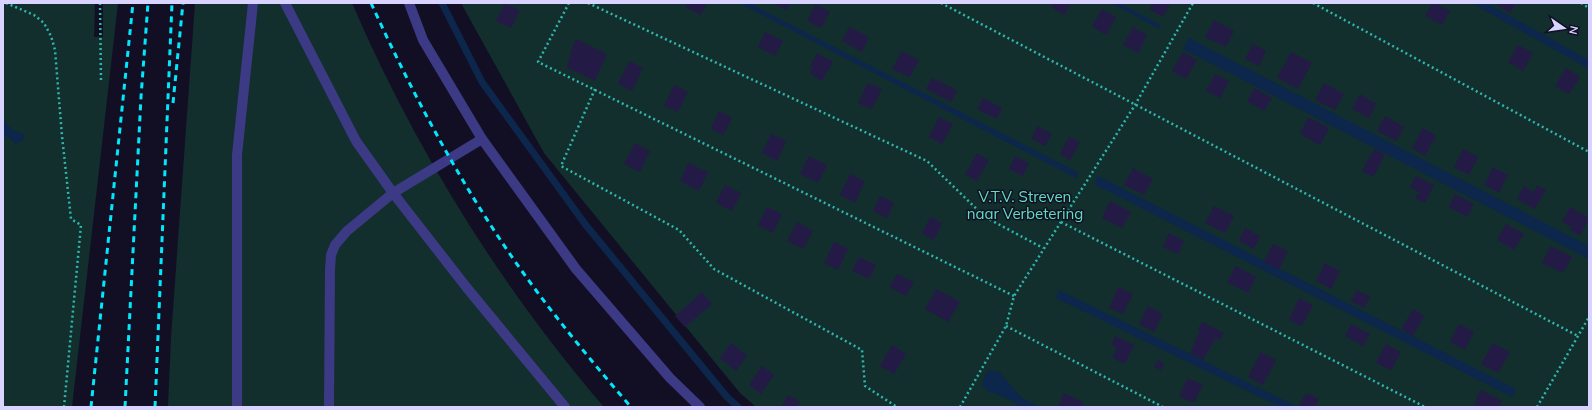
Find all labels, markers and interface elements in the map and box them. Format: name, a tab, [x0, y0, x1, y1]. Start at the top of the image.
north arrow	[1544, 8, 1584, 48]
text: N	[1566, 25, 1581, 36]
park label: V.T.V. Streven naar Verbetering	[967, 187, 1083, 223]

